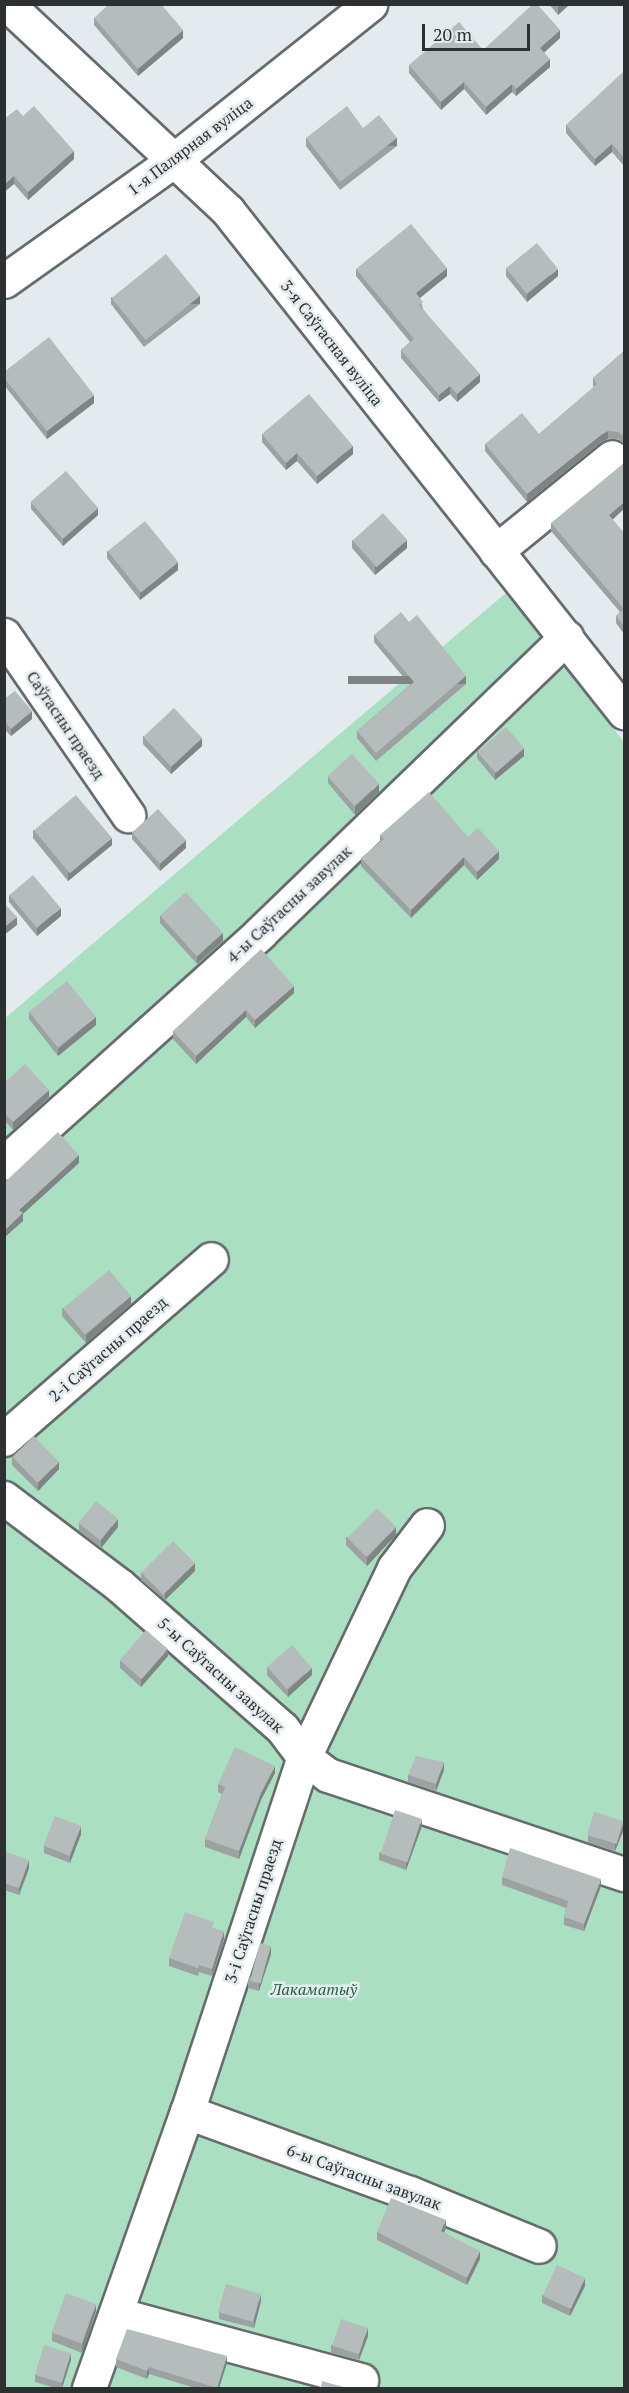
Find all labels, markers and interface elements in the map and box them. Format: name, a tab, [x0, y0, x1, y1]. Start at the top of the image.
scale bar	[425, 12, 533, 50]
text: 20 m	[433, 22, 472, 46]
street label: 1-я Палярная вуліца	[124, 93, 256, 199]
street label: 3-я Саўгасная вуліца	[277, 276, 387, 410]
street label: Саўгасны праезд	[23, 667, 109, 783]
street label: 4-ы Саўгасны завулак	[223, 841, 355, 967]
street label: 2-і Саўгасны праезд	[45, 1292, 171, 1406]
street label: 5-ы Саўгасны завулак	[154, 1613, 288, 1737]
street label: 3-і Саўгасны праезд	[221, 1837, 285, 1985]
park label: Лакаматыў	[271, 1979, 357, 1999]
street label: 6-ы Саўгасны завулак	[284, 2140, 444, 2214]

